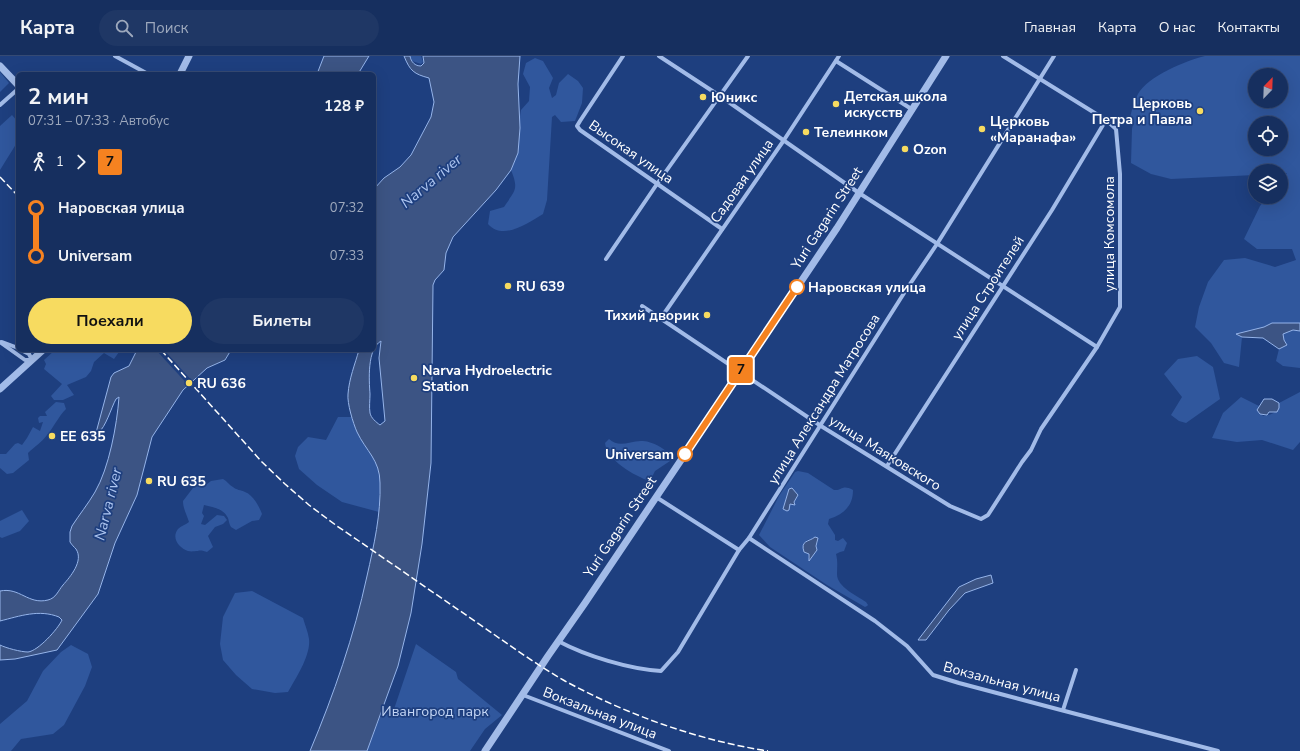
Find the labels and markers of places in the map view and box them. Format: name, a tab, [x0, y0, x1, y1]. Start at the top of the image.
place label: Детская школа искусств	[844, 87, 947, 122]
place label: Юникс	[711, 88, 757, 107]
marker: Юникс	[698, 92, 708, 102]
place label: Церковь Петра и Павла	[1092, 94, 1192, 129]
marker: Детская школа искусств	[831, 99, 841, 109]
marker: Церковь Петра и Павла	[1195, 106, 1205, 116]
place label: Церковь «Маранафа»	[990, 112, 1076, 147]
place label: Телеинком	[814, 123, 888, 142]
marker: Церковь «Маранафа»	[977, 124, 987, 134]
marker: Телеинком	[801, 127, 811, 137]
place label: Ozon	[913, 140, 947, 159]
marker: Ozon	[900, 144, 910, 154]
place label: RU 639	[516, 277, 565, 296]
place label: Наровская улица	[808, 278, 926, 297]
marker: Наровская улица	[789, 279, 805, 295]
marker: RU 639	[503, 281, 513, 291]
place label: Тихий дворик	[605, 306, 699, 325]
marker: Тихий дворик	[702, 310, 712, 320]
place label: Narva Hydroelectric Station	[422, 361, 552, 396]
marker: Narva Hydroelectric Station	[409, 373, 419, 383]
place label: RU 636	[197, 374, 246, 393]
marker: RU 636	[184, 378, 194, 388]
place label: EE 635	[60, 427, 106, 446]
marker: EE 635	[47, 431, 57, 441]
place label: Universam	[605, 445, 674, 464]
marker: Universam	[677, 446, 693, 462]
place label: RU 635	[157, 472, 206, 491]
marker: RU 635	[144, 476, 154, 486]

